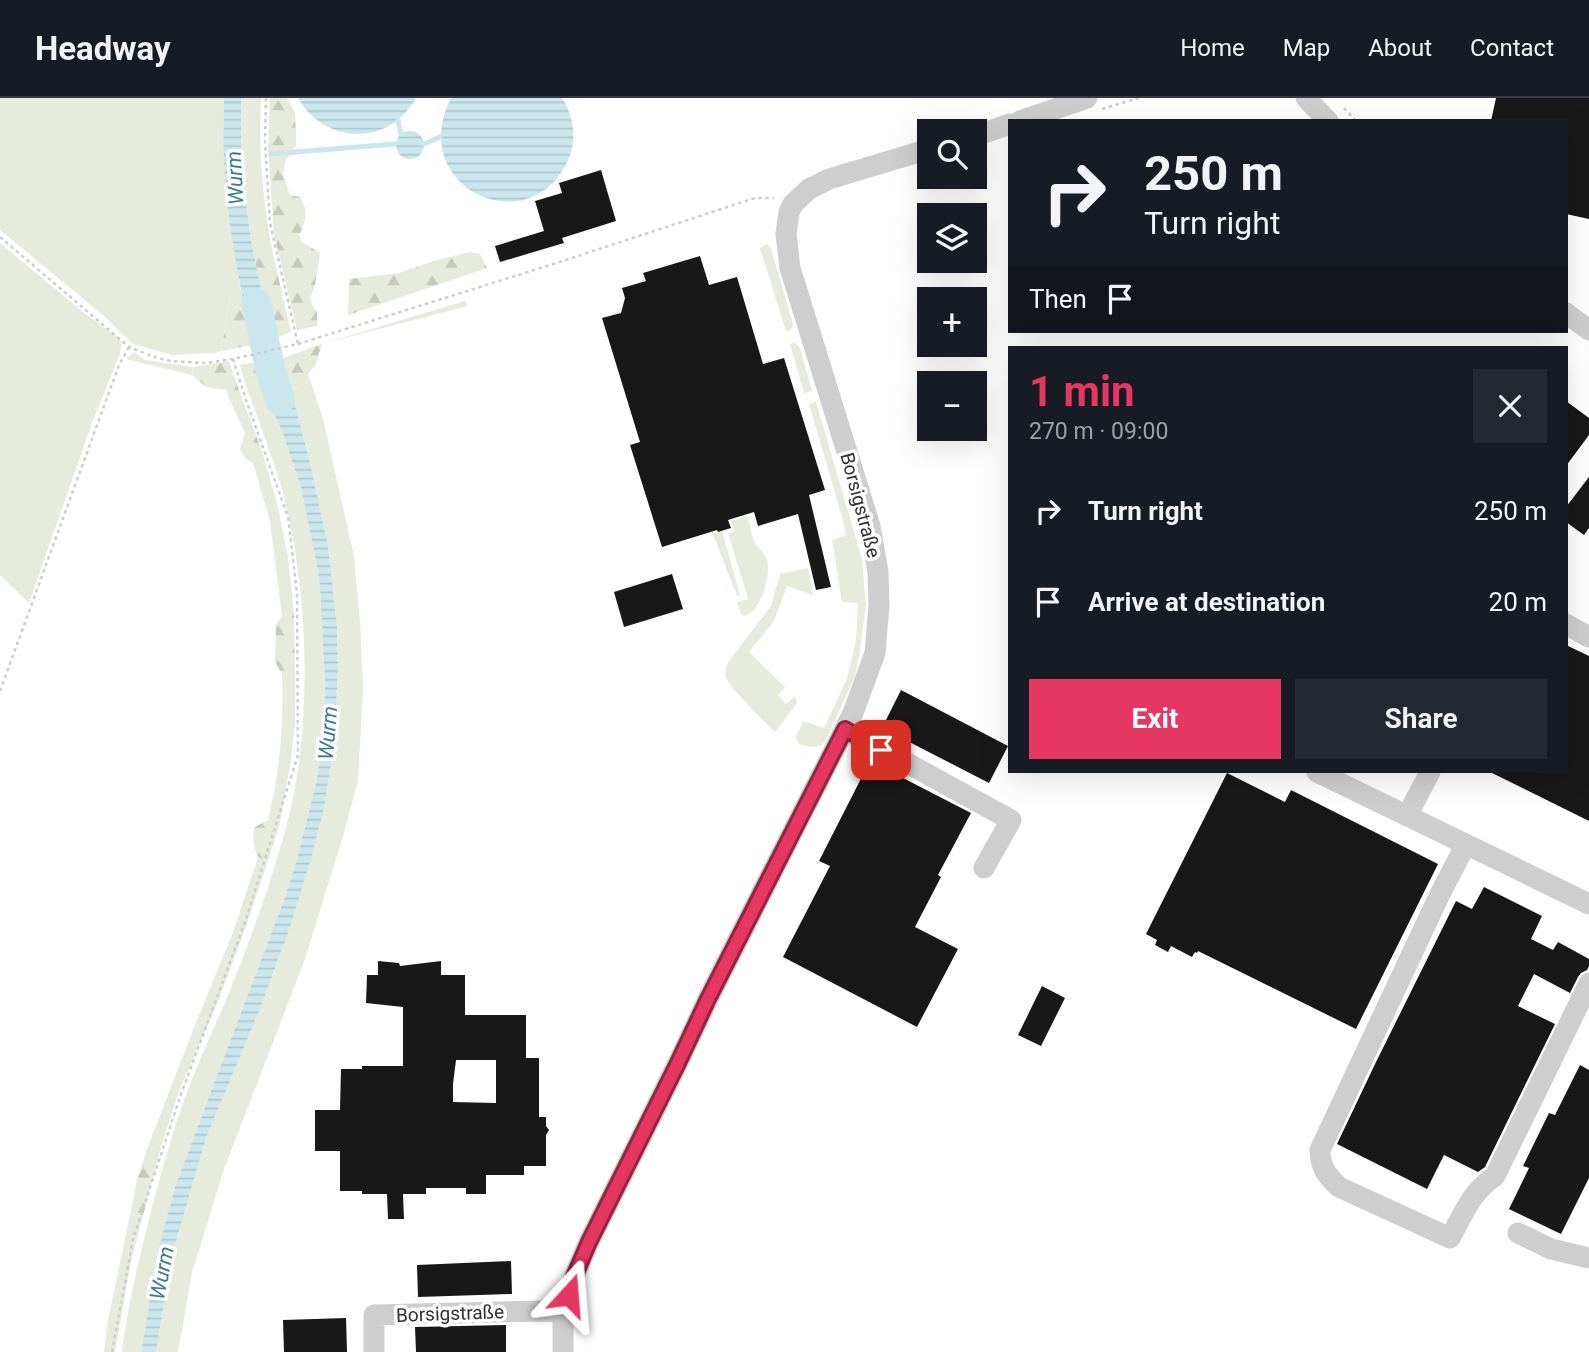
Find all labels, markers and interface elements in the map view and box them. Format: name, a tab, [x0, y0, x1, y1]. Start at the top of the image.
text: Headway	[35, 29, 171, 68]
text: Home	[1180, 34, 1245, 62]
text: Map	[1283, 34, 1330, 62]
text: About	[1368, 34, 1432, 62]
text: Contact	[1470, 34, 1554, 62]
map controls	[917, 119, 987, 441]
button: search	[917, 119, 987, 189]
text: 250 m	[1144, 145, 1283, 202]
icon: right	[1029, 147, 1120, 238]
water label: Wurm	[222, 150, 248, 206]
button: layers	[917, 203, 987, 273]
text: Turn right	[1144, 204, 1280, 242]
icon: arrive	[1101, 280, 1139, 318]
text: Then	[1029, 284, 1087, 314]
button: +	[917, 287, 987, 357]
text: 1 min	[1029, 367, 1135, 416]
button: close	[1473, 369, 1547, 443]
button: −	[917, 371, 987, 441]
text: 270 m · 09:00	[1029, 418, 1168, 445]
street label: Borsigstraße	[835, 450, 886, 560]
icon: right	[1029, 492, 1067, 530]
text: Turn right	[1088, 496, 1203, 526]
text: 250 m	[1474, 496, 1547, 526]
icon: arrive	[1029, 583, 1067, 621]
text: Arrive at destination	[1088, 587, 1325, 617]
text: 20 m	[1489, 587, 1547, 617]
button: Exit	[1029, 679, 1281, 759]
button: Share	[1295, 679, 1547, 759]
water label: Wurm	[314, 705, 342, 761]
pin	[851, 720, 911, 780]
icon: arrive	[862, 731, 900, 769]
water label: Wurm	[145, 1244, 179, 1302]
position arrow	[532, 1258, 606, 1332]
street label: Borsigstraße	[396, 1300, 504, 1327]

